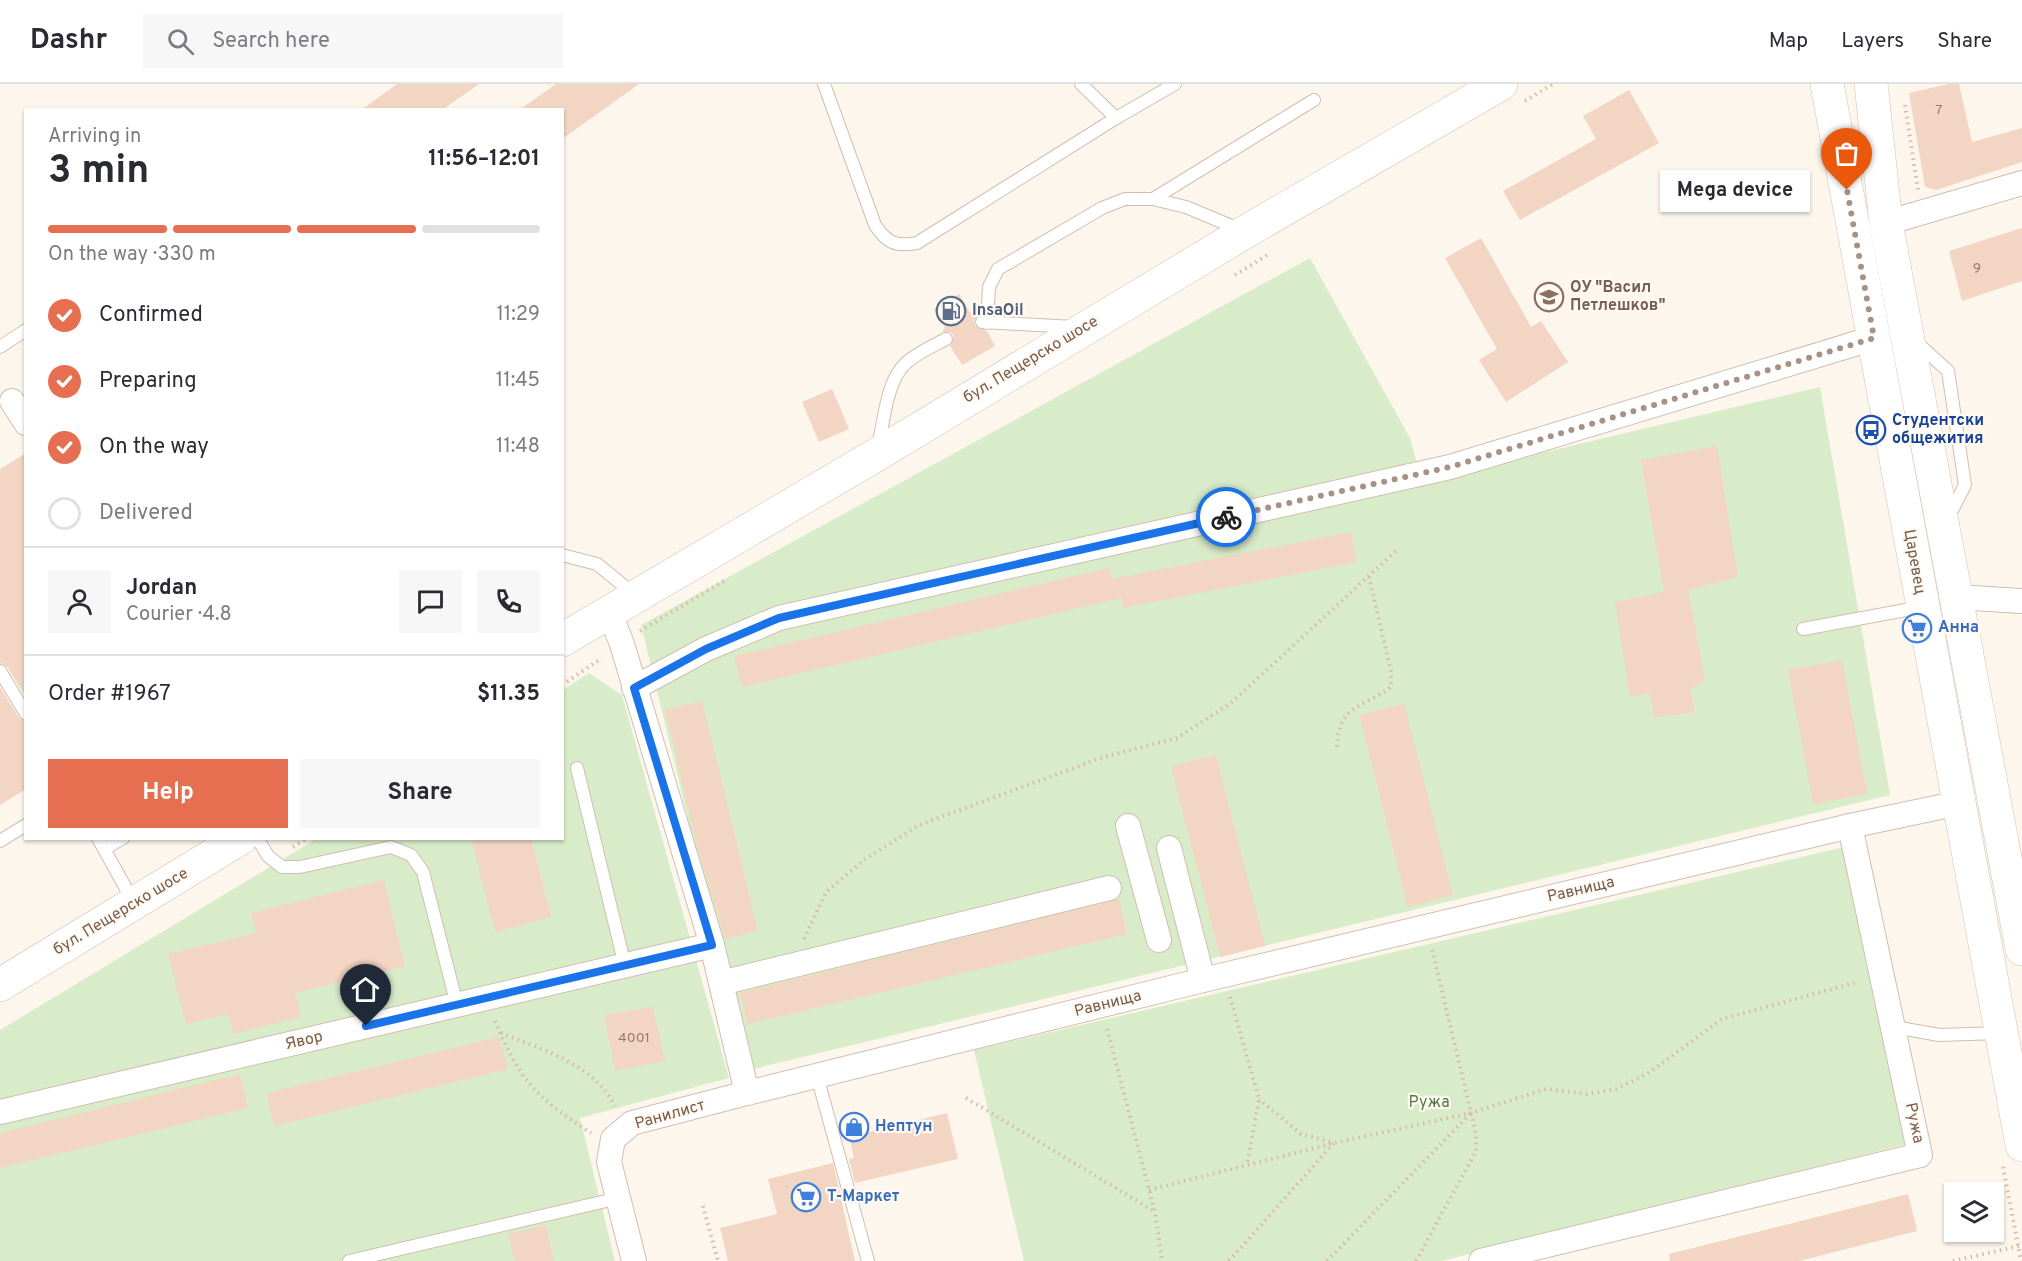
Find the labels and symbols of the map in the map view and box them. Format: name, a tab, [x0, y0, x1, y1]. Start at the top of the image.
house number: 7	[1935, 102, 1943, 119]
pin	[1821, 128, 1872, 190]
callout: Mega device	[1661, 169, 1811, 211]
house number: 9	[1973, 260, 1981, 277]
place label: ОУ "Васил Петлешков"	[1570, 278, 1665, 316]
school or university icon: ОУ "Васил Петлешков"	[1533, 281, 1565, 313]
fuel station icon: InsaOil	[935, 295, 967, 327]
place label: InsaOil	[972, 301, 1024, 321]
street label: бул. Пещерско шосе	[960, 312, 1102, 408]
place label: Студентски общежития	[1892, 411, 1984, 449]
bus stop icon: Студентски общежития	[1855, 414, 1887, 446]
courier	[1196, 487, 1256, 547]
street label: Царевец	[1898, 528, 1930, 596]
supermarket icon: Анна	[1901, 612, 1933, 644]
place label: Анна	[1938, 618, 1979, 638]
street label: бул. Пещерско шосе	[50, 864, 192, 960]
street label: Равнища	[1545, 873, 1617, 907]
pin	[340, 964, 391, 1026]
street label: Равнища	[1072, 986, 1144, 1022]
street label: Явор	[283, 1027, 325, 1055]
house number: 4001	[618, 1030, 650, 1047]
park label: Ружа	[1408, 1093, 1450, 1113]
street label: Ранилист	[633, 1095, 707, 1135]
street label: Ружа	[1900, 1101, 1928, 1145]
shop icon: Нептун	[838, 1111, 870, 1143]
place label: Нептун	[875, 1117, 933, 1137]
supermarket icon: Т-Маркет	[790, 1181, 822, 1213]
place label: Т-Маркет	[827, 1187, 900, 1207]

